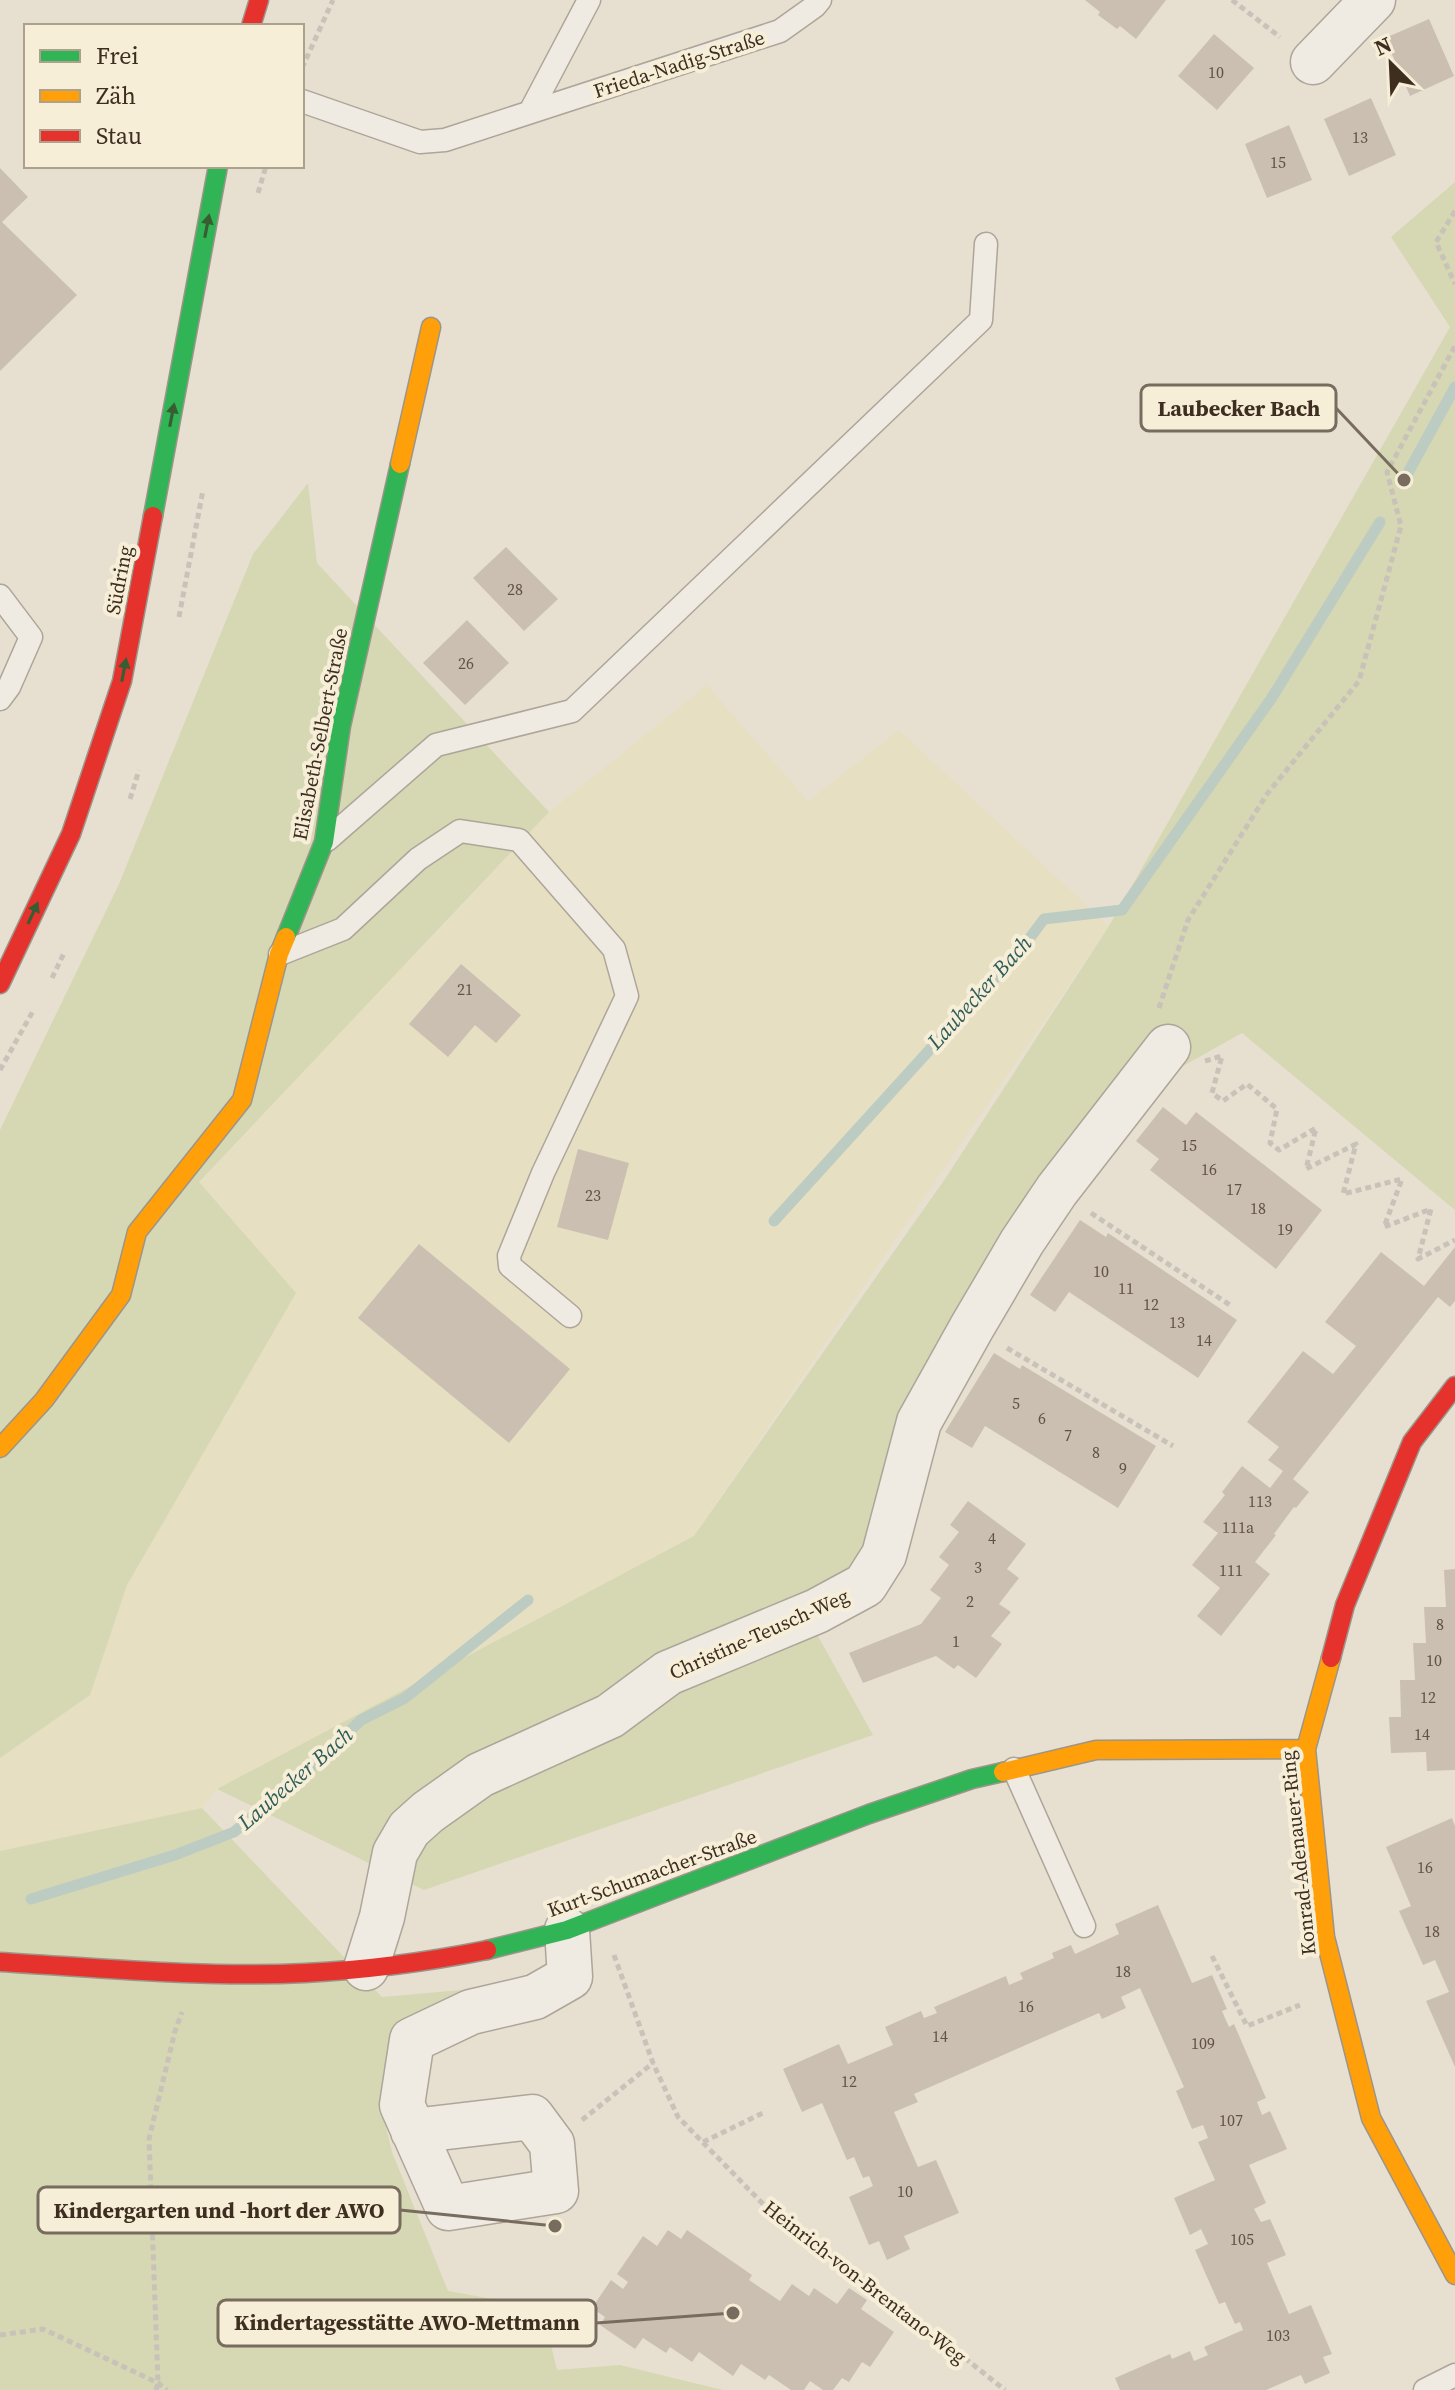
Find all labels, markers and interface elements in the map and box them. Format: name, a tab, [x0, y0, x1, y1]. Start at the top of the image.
street label: Frieda-Nadig-Straße	[590, 23, 768, 105]
legend	[24, 24, 304, 168]
north arrow	[1351, 24, 1431, 104]
text: N	[1369, 29, 1396, 63]
text: Frei	[96, 39, 139, 72]
house number: 10	[1208, 61, 1224, 83]
text: Zäh	[96, 79, 136, 112]
text: Stau	[96, 119, 142, 152]
house number: 13	[1352, 126, 1368, 148]
house number: 15	[1270, 151, 1286, 173]
one-way arrow	[202, 214, 214, 239]
callout: Laubecker Bach	[1141, 385, 1336, 431]
text: Laubecker Bach	[1158, 393, 1321, 423]
one-way arrow	[166, 402, 179, 427]
street label: Südring	[99, 543, 139, 617]
house number: 28	[507, 578, 523, 600]
street label: Elisabeth-Selbert-Straße	[286, 625, 354, 843]
house number: 26	[458, 652, 474, 674]
one-way arrow	[119, 658, 131, 683]
one-way arrow	[26, 902, 40, 925]
water label: Laubecker Bach	[919, 929, 1038, 1056]
house number: 21	[457, 978, 473, 1000]
house number: 15	[1181, 1134, 1197, 1156]
house number: 16	[1201, 1158, 1217, 1180]
house number: 17	[1226, 1178, 1242, 1200]
house number: 23	[585, 1184, 601, 1206]
house number: 18	[1250, 1197, 1266, 1219]
house number: 19	[1277, 1218, 1293, 1240]
house number: 10	[1093, 1260, 1109, 1282]
house number: 11	[1118, 1277, 1134, 1299]
house number: 12	[1143, 1293, 1159, 1315]
house number: 13	[1169, 1311, 1185, 1333]
house number: 14	[1196, 1329, 1212, 1351]
house number: 5	[1012, 1392, 1020, 1414]
house number: 6	[1038, 1407, 1046, 1429]
house number: 7	[1064, 1424, 1072, 1446]
house number: 8	[1092, 1441, 1100, 1463]
house number: 9	[1119, 1457, 1127, 1479]
house number: 113	[1248, 1490, 1272, 1512]
house number: 111a	[1222, 1516, 1255, 1538]
house number: 4	[988, 1527, 996, 1549]
house number: 3	[974, 1556, 982, 1578]
house number: 111	[1219, 1559, 1243, 1581]
street label: Christine-Teusch-Weg	[665, 1582, 853, 1686]
house number: 2	[966, 1590, 974, 1612]
house number: 8	[1436, 1613, 1444, 1635]
house number: 1	[952, 1630, 960, 1652]
house number: 10	[1426, 1649, 1442, 1671]
house number: 12	[1420, 1686, 1436, 1708]
water label: Laubecker Bach	[230, 1720, 359, 1837]
house number: 14	[1414, 1723, 1430, 1745]
street label: Konrad-Adenauer-Ring	[1273, 1749, 1323, 1957]
street label: Kurt-Schumacher-Straße	[544, 1822, 760, 1924]
house number: 16	[1417, 1856, 1433, 1878]
house number: 18	[1424, 1920, 1440, 1942]
house number: 18	[1115, 1960, 1131, 1982]
house number: 16	[1018, 1995, 1034, 2017]
house number: 14	[932, 2025, 948, 2047]
house number: 109	[1191, 2032, 1215, 2054]
house number: 12	[841, 2070, 857, 2092]
house number: 107	[1219, 2109, 1243, 2131]
house number: 10	[897, 2180, 913, 2202]
callout: Kindergarten und -hort der AWO	[38, 2187, 400, 2233]
street label: Heinrich-von-Brentano-Weg	[758, 2194, 972, 2370]
text: Kindergarten und -hort der AWO	[54, 2195, 384, 2225]
house number: 105	[1230, 2228, 1254, 2250]
callout: Kindertagesstätte AWO-Mettmann	[218, 2300, 596, 2346]
text: Kindertagesstätte AWO-Mettmann	[234, 2307, 580, 2337]
house number: 103	[1266, 2324, 1290, 2346]

